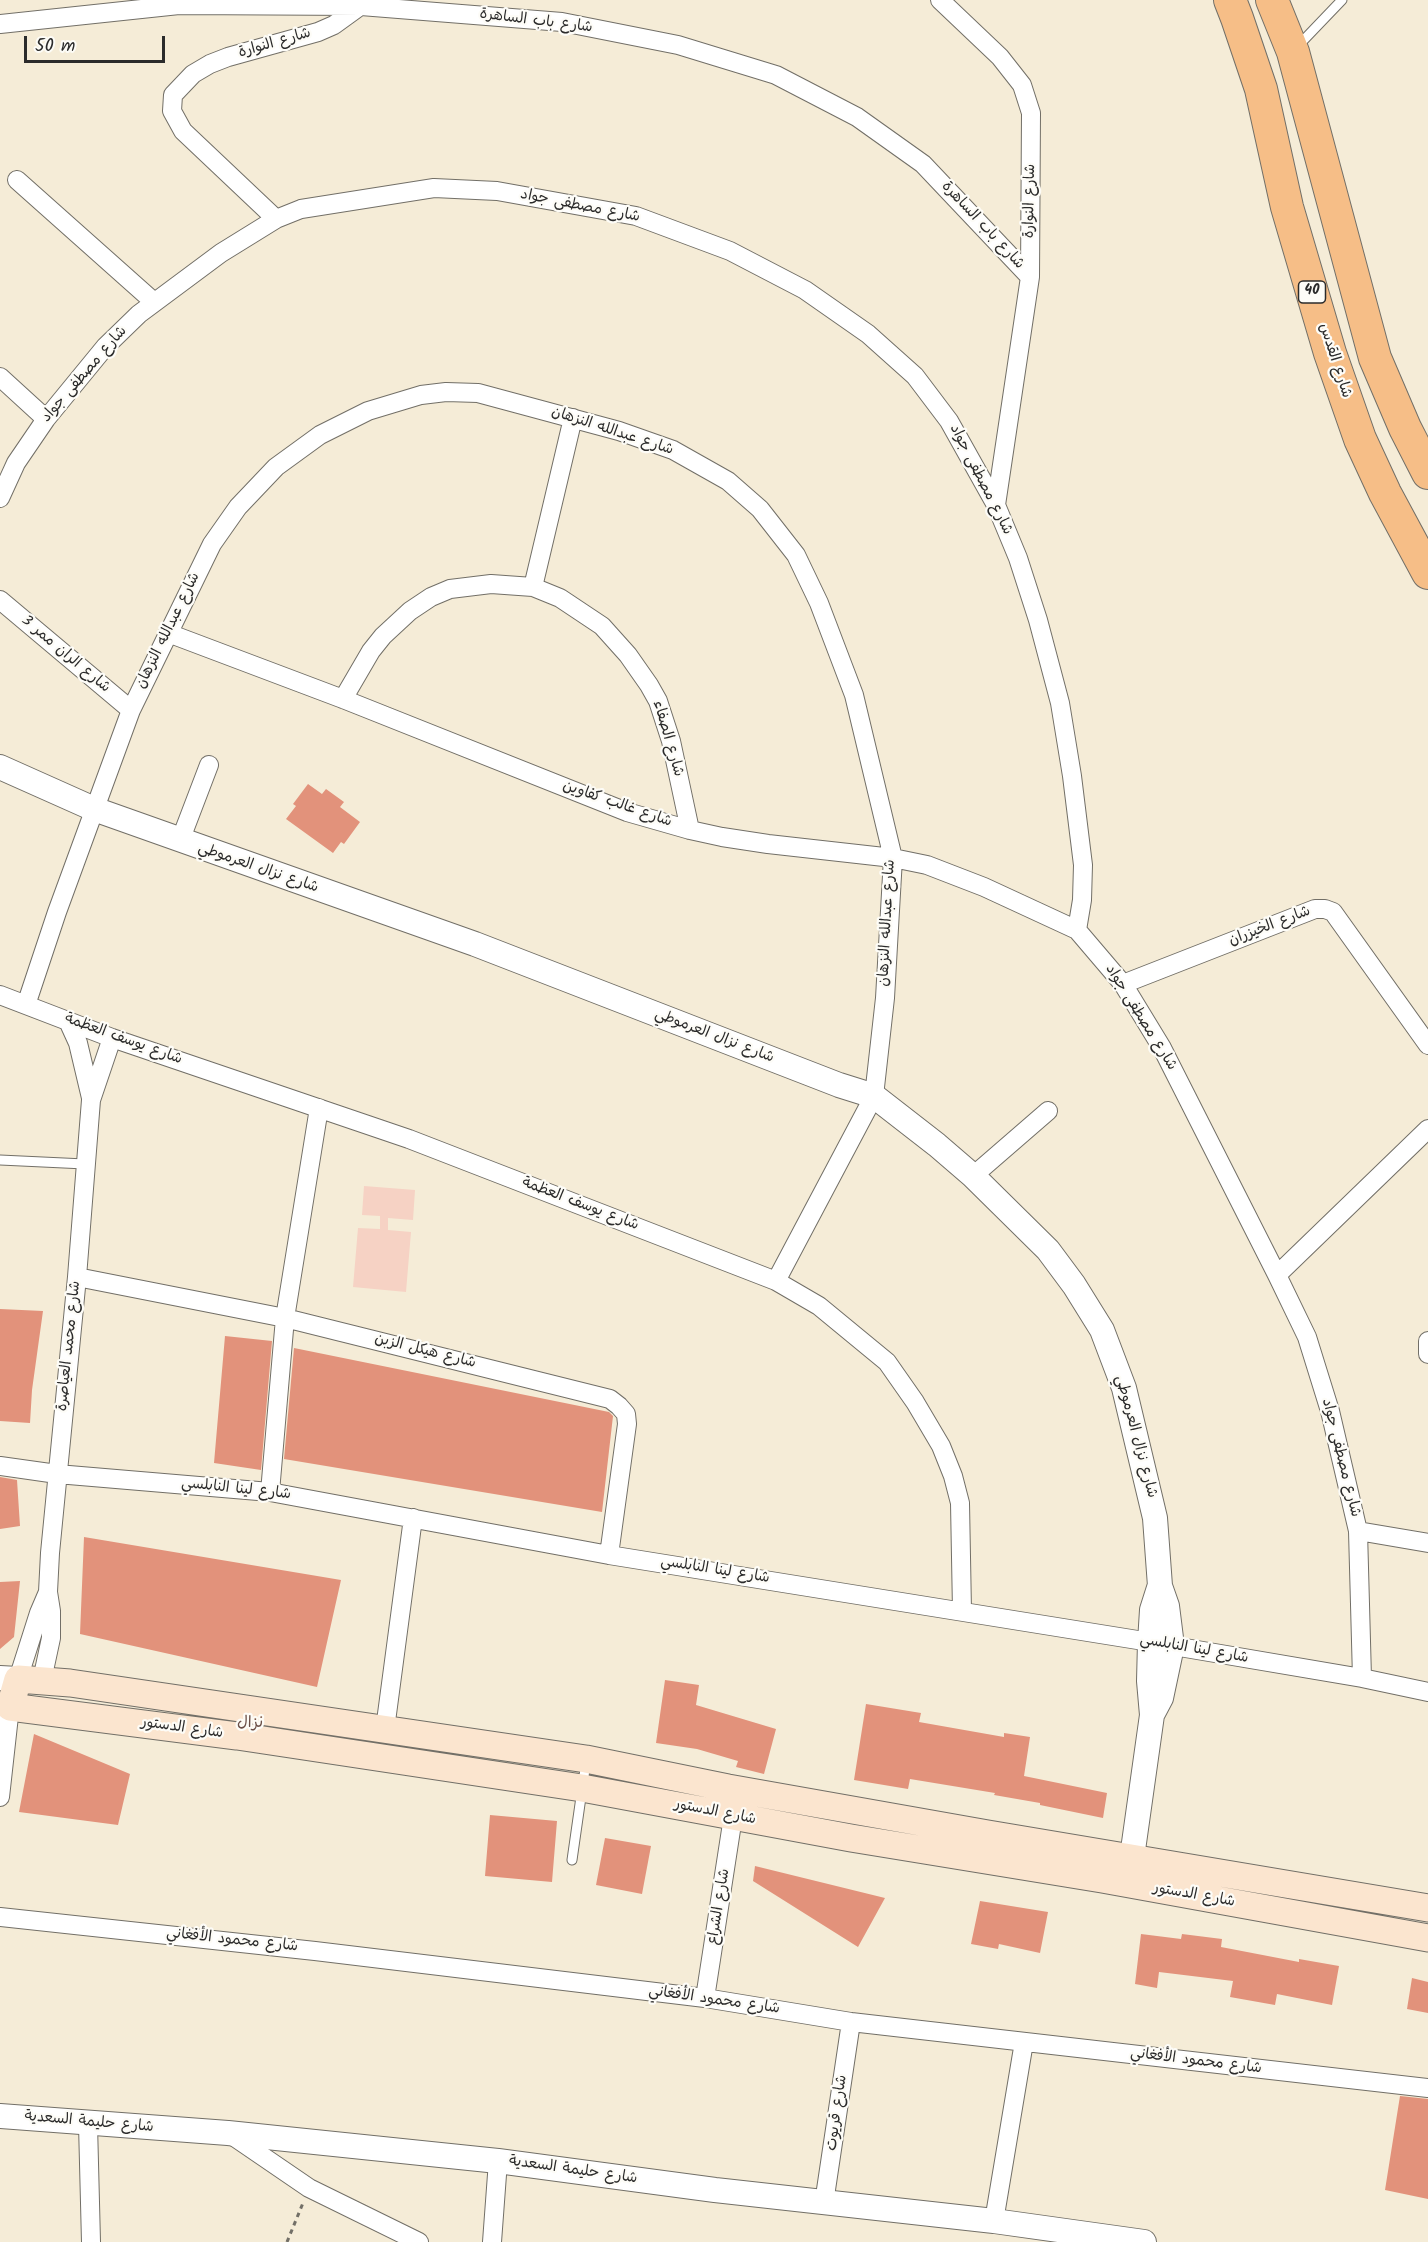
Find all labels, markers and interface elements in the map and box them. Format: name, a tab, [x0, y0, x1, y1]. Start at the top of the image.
street label: شارع باب الساهرة	[478, 6, 594, 38]
scale bar	[27, 24, 168, 62]
street label: شارع النوارة	[237, 25, 313, 63]
text: 50 m	[35, 32, 75, 61]
street label: شارع النوارة	[1021, 164, 1041, 238]
street label: شارع باب الساهرة	[937, 178, 1027, 274]
street label: شارع مصطفى جواد	[519, 187, 641, 227]
road number: 40	[1298, 281, 1326, 303]
street label: شارع القدس	[1313, 321, 1355, 401]
street label: شارع مصطفى جواد	[38, 323, 132, 427]
street label: شارع عبدالله النزهان	[549, 404, 675, 460]
street label: شارع مصطفى جواد	[944, 422, 1016, 538]
street label: شارع عبدالله النزهان	[133, 570, 205, 692]
street label: شارع الران ممر 3	[17, 613, 113, 697]
street label: شارع الصفاء	[648, 699, 686, 779]
street label: شارع غالب كفاوين	[560, 778, 674, 832]
street label: شارع نزال العرموطي	[195, 840, 321, 898]
street label: شارع عبدالله النزهان	[876, 859, 900, 987]
street label: شارع الخيزران	[1227, 903, 1313, 951]
street label: شارع مصطفى جواد	[1100, 962, 1180, 1074]
street label: شارع نزال العرموطي	[652, 1006, 776, 1068]
street label: شارع يوسف العظمة	[62, 1010, 184, 1070]
street label: شارع يوسف العظمة	[519, 1174, 641, 1236]
street label: شارع محمد العياصرة	[54, 1280, 86, 1412]
street label: شارع هيكل الزبن	[373, 1331, 477, 1373]
street label: شارع نزال العرموطي	[1110, 1374, 1160, 1500]
street label: شارع مصطفى جواد	[1317, 1397, 1363, 1519]
street label: شارع لينا النابلسي	[180, 1475, 292, 1505]
street label: شارع لينا النابلسي	[659, 1554, 771, 1588]
street label: شارع لينا النابلسي	[1138, 1632, 1250, 1668]
street label: شارع الدستور	[140, 1714, 224, 1744]
district label: نزال	[237, 1714, 263, 1734]
street label: شارع الدستور	[673, 1796, 757, 1830]
street label: شارع الشراع	[705, 1868, 735, 1946]
street label: شارع الدستور	[1152, 1880, 1236, 1912]
street label: شارع محمود الأفغاني	[165, 1925, 299, 1957]
street label: شارع محمود الأفغاني	[647, 1983, 781, 2019]
street label: شارع محمود الأفغاني	[1129, 2045, 1263, 2079]
street label: شارع قريوت	[824, 2074, 852, 2152]
street label: شارع حليمة السعدية	[24, 2108, 154, 2138]
street label: شارع حليمة السعدية	[508, 2153, 638, 2189]

